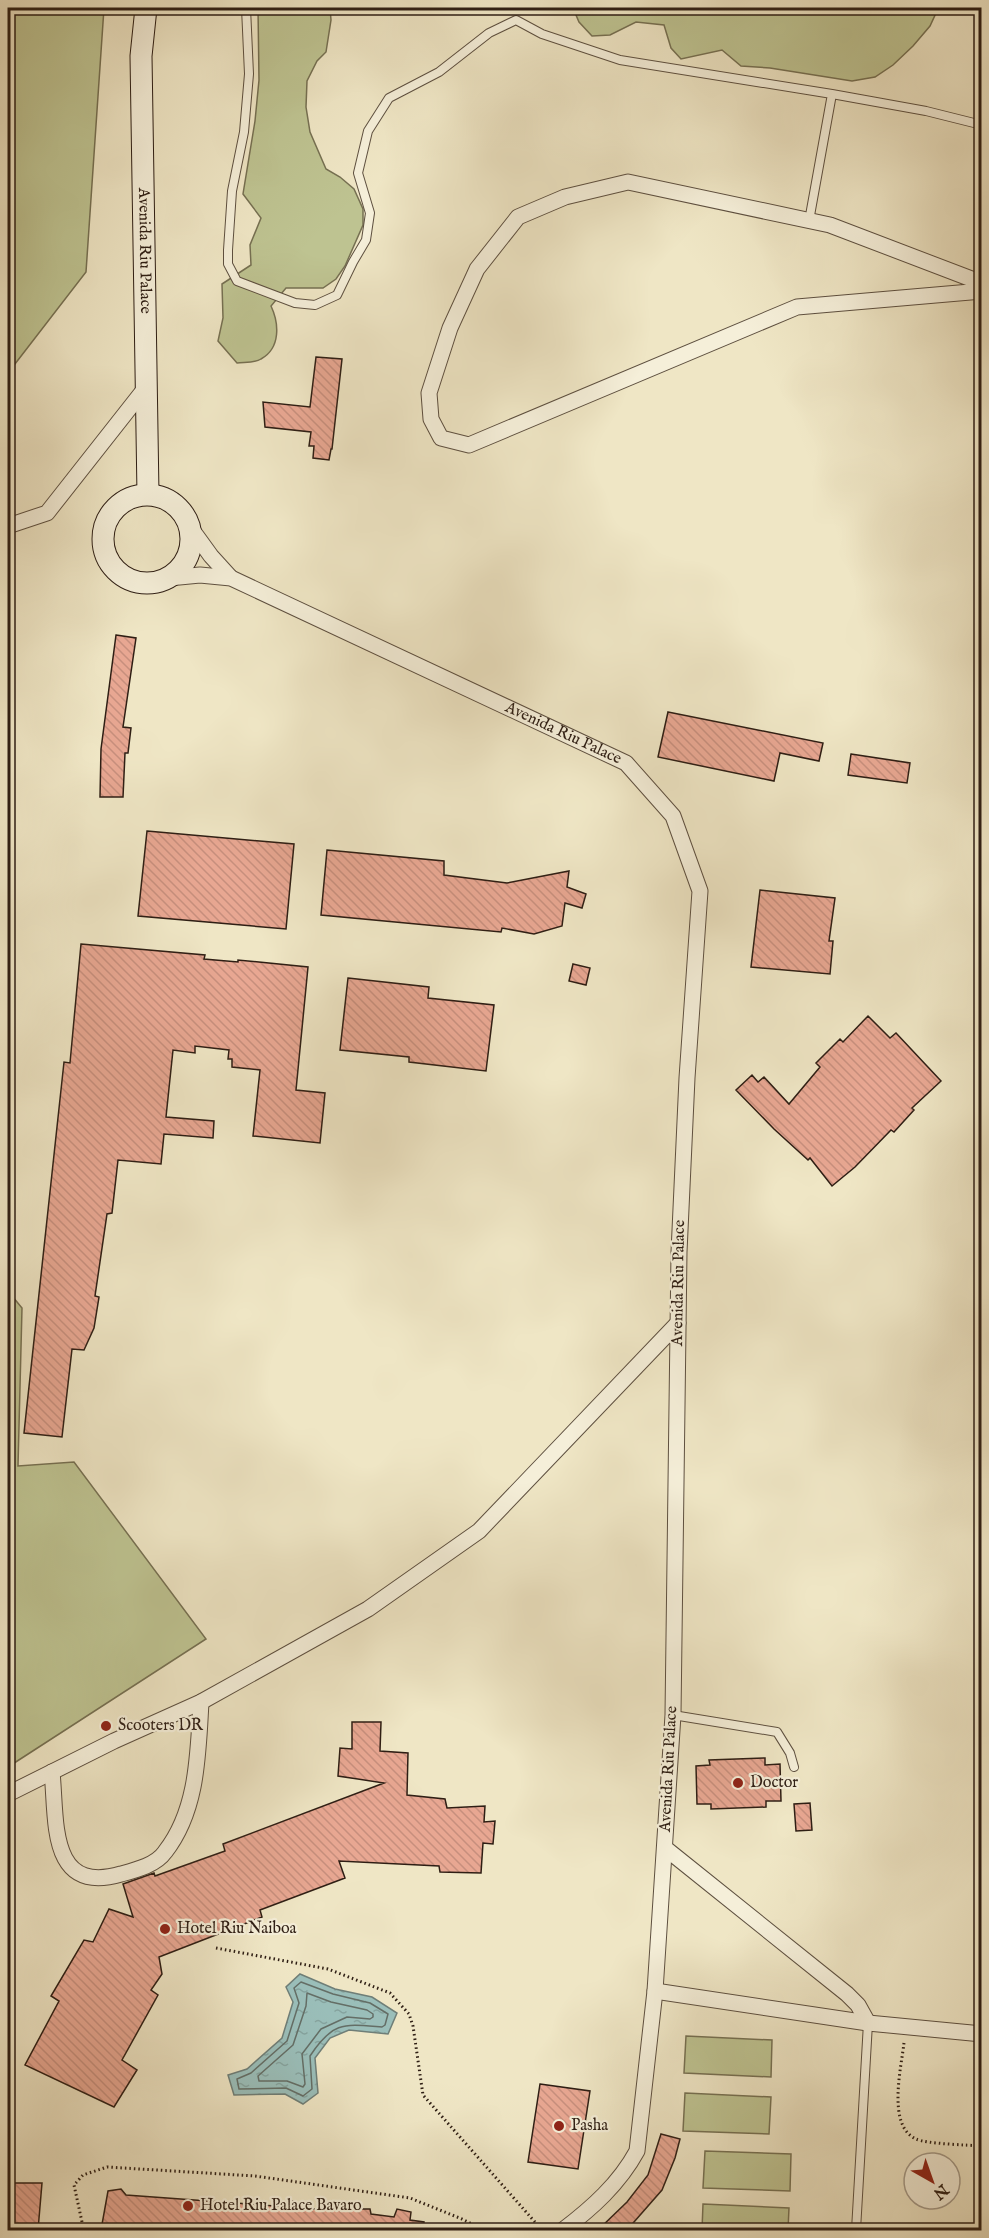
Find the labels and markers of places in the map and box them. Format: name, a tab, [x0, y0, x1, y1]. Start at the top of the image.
place label: Scooters DR	[118, 1716, 204, 1736]
marker: Scooters DR	[99, 1719, 113, 1733]
place label: Doctor	[750, 1773, 798, 1793]
marker: Doctor	[731, 1776, 745, 1790]
place label: Hotel Riu Naiboa	[177, 1919, 297, 1939]
marker: Hotel Riu Naiboa	[158, 1922, 172, 1936]
place label: Pasha	[571, 2116, 608, 2136]
marker: Pasha	[552, 2119, 566, 2133]
place label: Hotel Riu Palace Bavaro	[200, 2196, 362, 2216]
marker: Hotel Riu Palace Bavaro	[181, 2199, 195, 2213]

